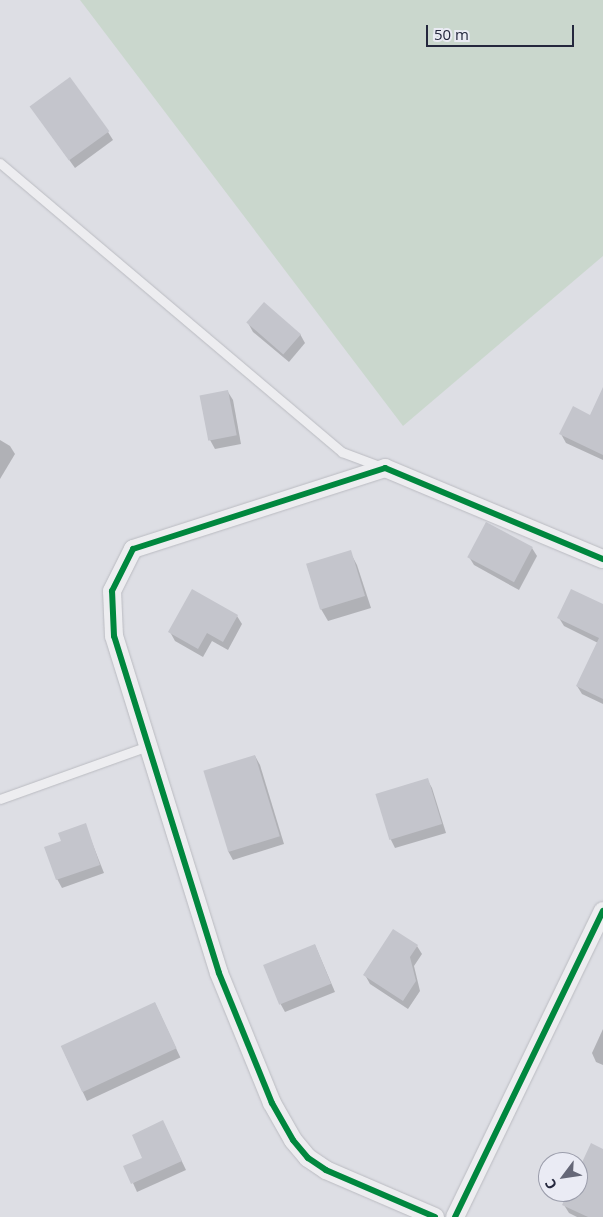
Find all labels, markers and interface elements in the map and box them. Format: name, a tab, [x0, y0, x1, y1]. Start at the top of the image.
scale bar	[428, 15, 576, 47]
text: 50 m	[434, 24, 469, 44]
north arrow	[538, 1152, 588, 1202]
text: С	[540, 1176, 561, 1193]

